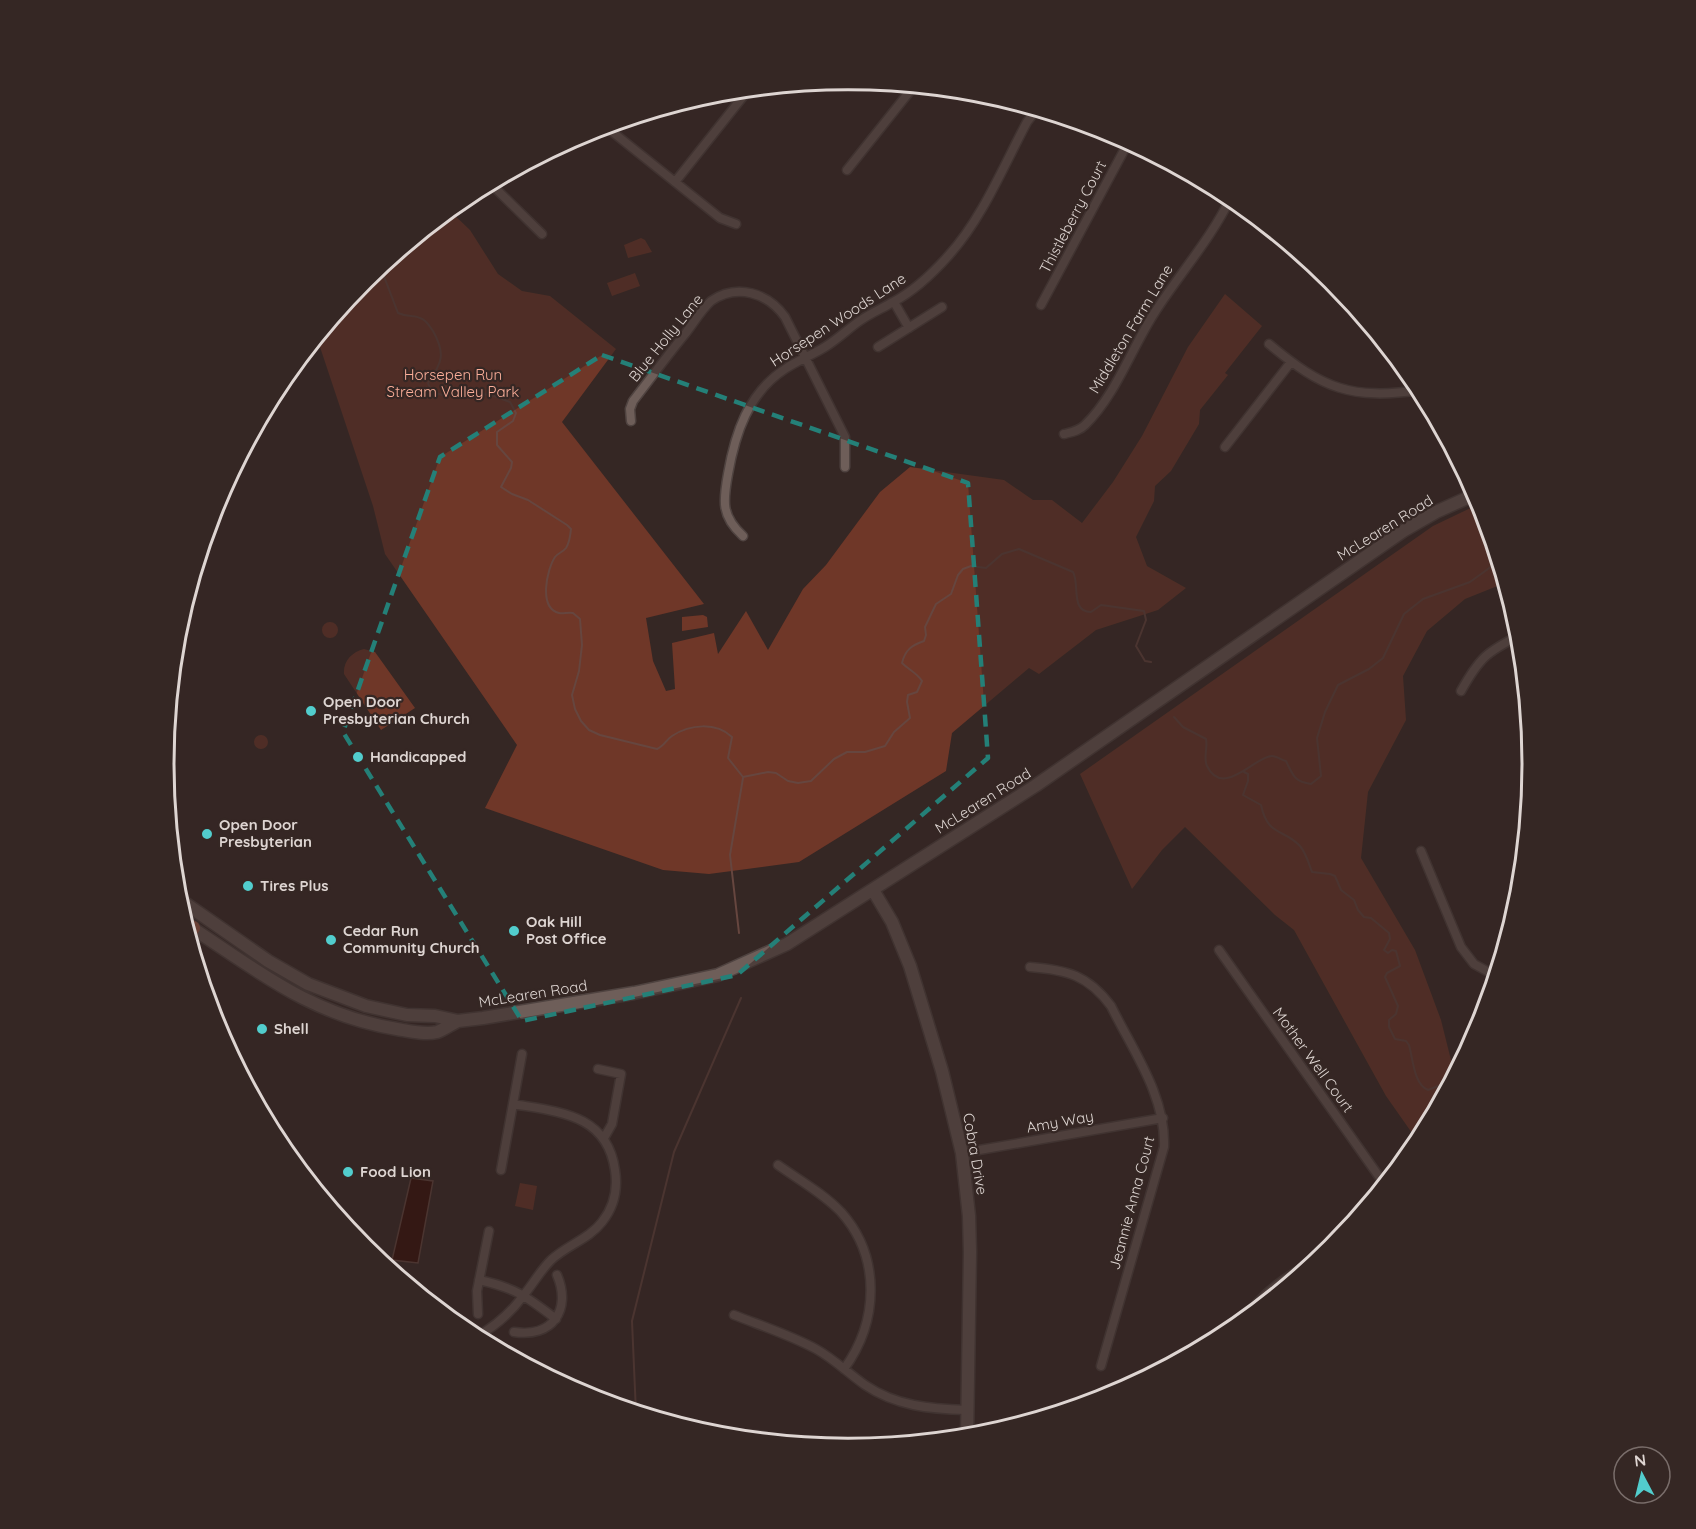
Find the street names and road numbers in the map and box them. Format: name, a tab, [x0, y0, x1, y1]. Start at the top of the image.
street label: Thistleberry Court	[1035, 157, 1110, 276]
street label: Middleton Farm Lane	[1084, 261, 1177, 397]
street label: Horsepen Woods Lane	[766, 269, 909, 371]
street label: Blue Holly Lane	[624, 290, 707, 385]
street label: McLearen Road	[1333, 490, 1436, 565]
street label: McLearen Road	[931, 763, 1034, 838]
street label: McLearen Road	[477, 976, 589, 1011]
street label: Mother Well Court	[1269, 1003, 1358, 1116]
street label: Amy Way	[1025, 1106, 1095, 1137]
street label: Cobra Drive	[959, 1111, 992, 1196]
street label: Jeannie Anna Court	[1105, 1134, 1159, 1272]

